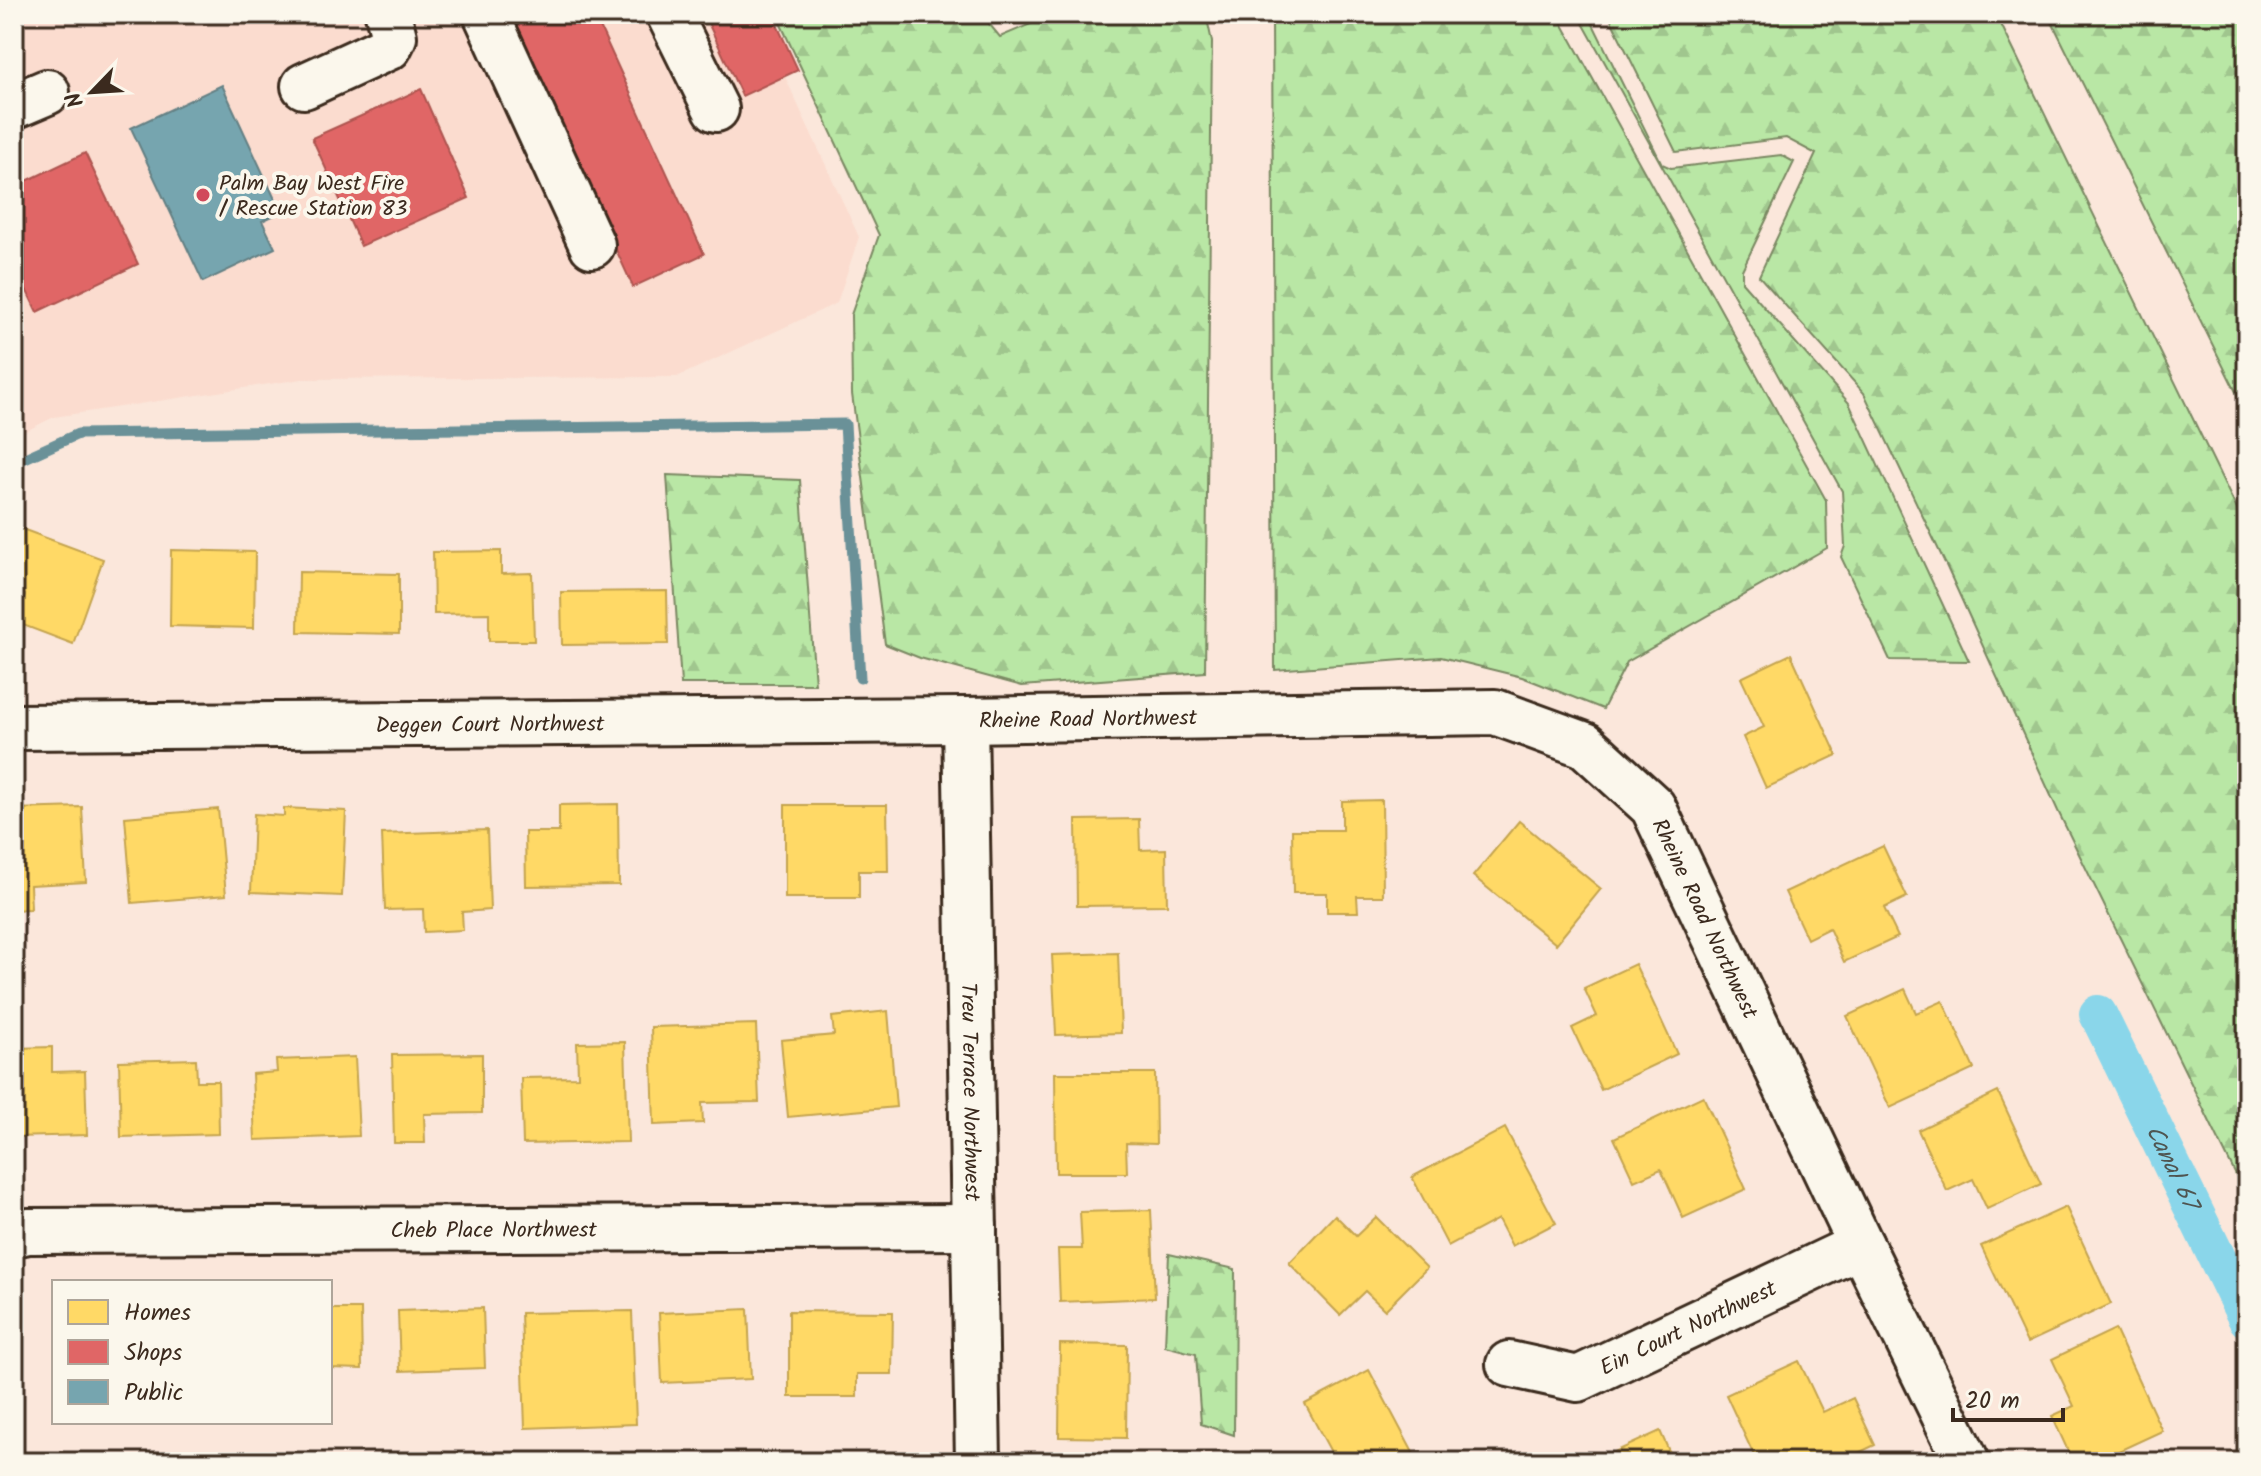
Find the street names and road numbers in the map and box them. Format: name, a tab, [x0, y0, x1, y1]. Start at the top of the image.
street label: Rheine Road Northwest	[979, 701, 1198, 740]
street label: Deggen Court Northwest	[375, 708, 605, 744]
street label: Rheine Road Northwest	[1641, 813, 1766, 1026]
street label: Treu Terrace Northwest	[950, 982, 988, 1202]
street label: Cheb Place Northwest	[390, 1214, 598, 1249]
street label: Ein Court Northwest	[1594, 1272, 1784, 1386]

